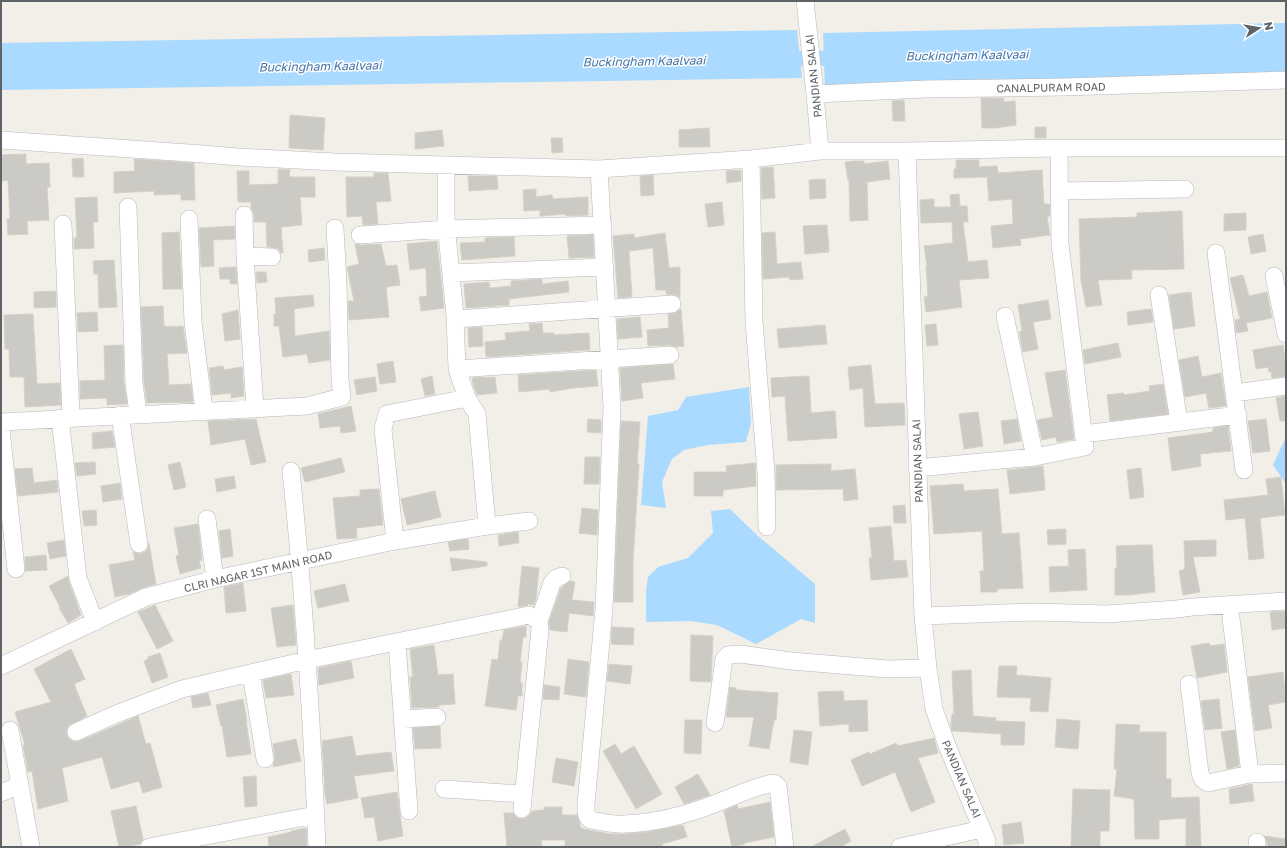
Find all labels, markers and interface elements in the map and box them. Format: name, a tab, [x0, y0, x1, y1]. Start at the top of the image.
north arrow	[1239, 8, 1279, 48]
text: N	[1262, 20, 1276, 31]
street label: PANDIAN SALAI	[802, 34, 824, 118]
water label: Buckingham Kaalvaai	[905, 46, 1030, 64]
water label: Buckingham Kaalvaai	[582, 52, 707, 70]
water label: Buckingham Kaalvaai	[258, 57, 383, 75]
street label: CANALPURAM ROAD	[996, 80, 1106, 94]
street label: PANDIAN SALAI	[909, 419, 925, 503]
street label: CLRI NAGAR 1ST MAIN ROAD	[183, 548, 334, 594]
street label: PANDIAN SALAI	[940, 738, 984, 820]

